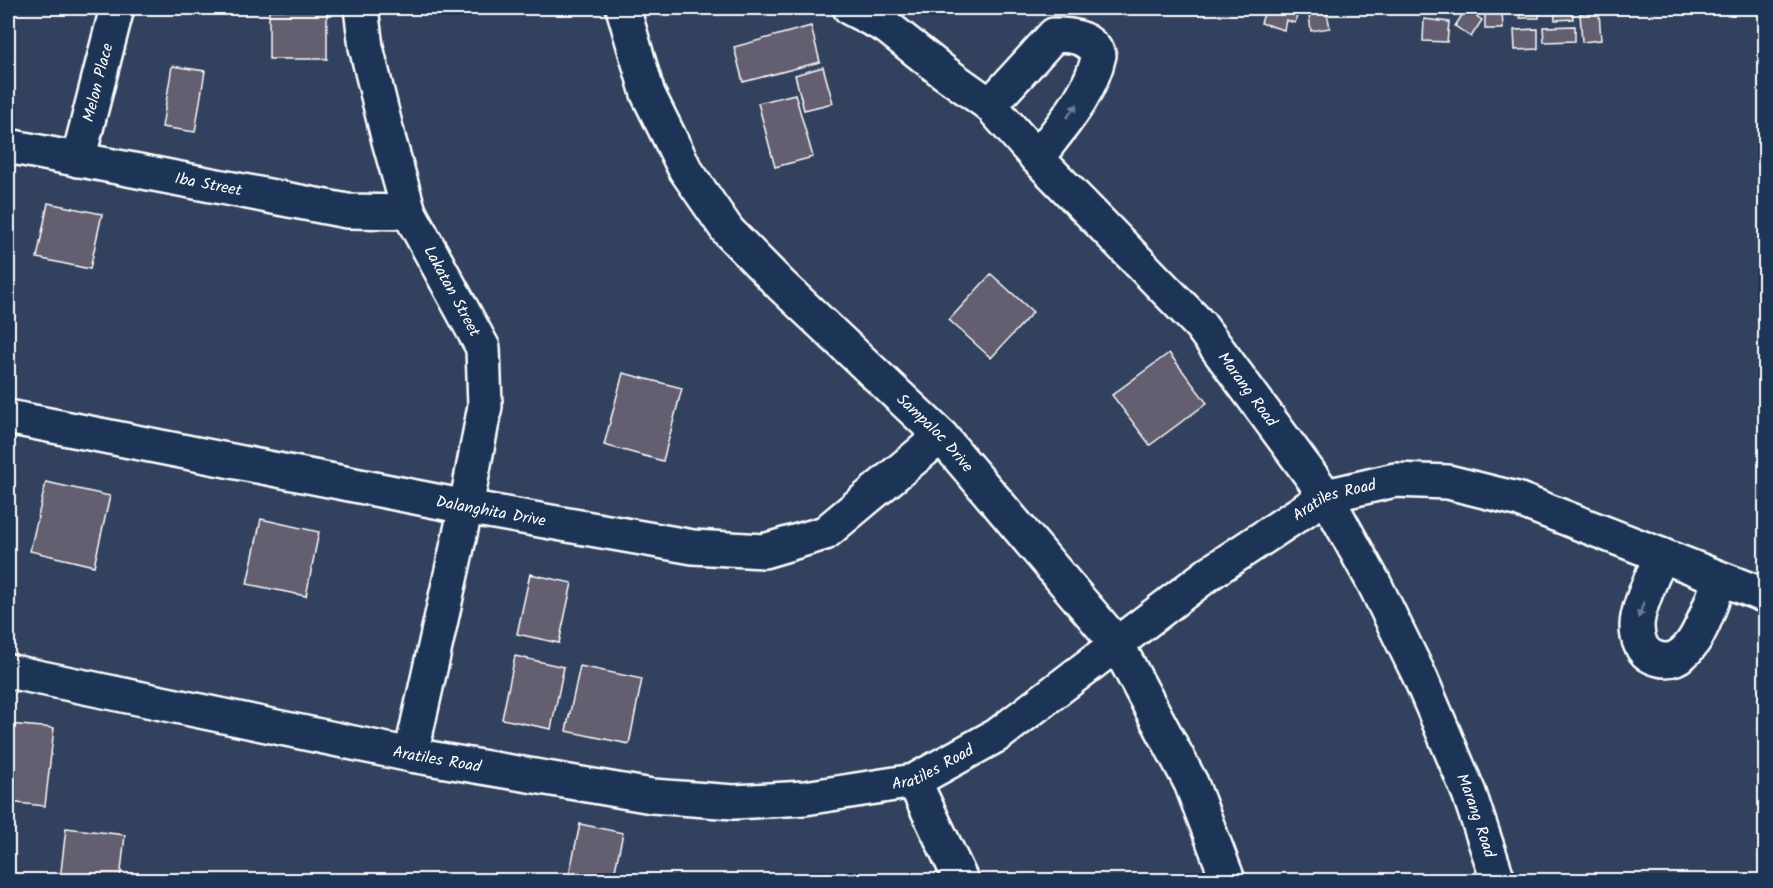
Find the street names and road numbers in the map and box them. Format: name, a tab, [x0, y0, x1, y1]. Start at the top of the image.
street label: Melon Place	[76, 40, 120, 125]
street label: Iba Street	[173, 166, 245, 203]
street label: Lakatan Street	[417, 241, 487, 342]
street label: Marang Road	[1211, 347, 1284, 433]
street label: Sampaloc Drive	[891, 388, 979, 478]
street label: Aratiles Road	[1287, 472, 1379, 527]
street label: Dalanghita Drive	[434, 489, 548, 533]
street label: Aratiles Road	[890, 737, 979, 797]
street label: Aratiles Road	[391, 739, 484, 779]
street label: Marang Road	[1450, 770, 1503, 862]

